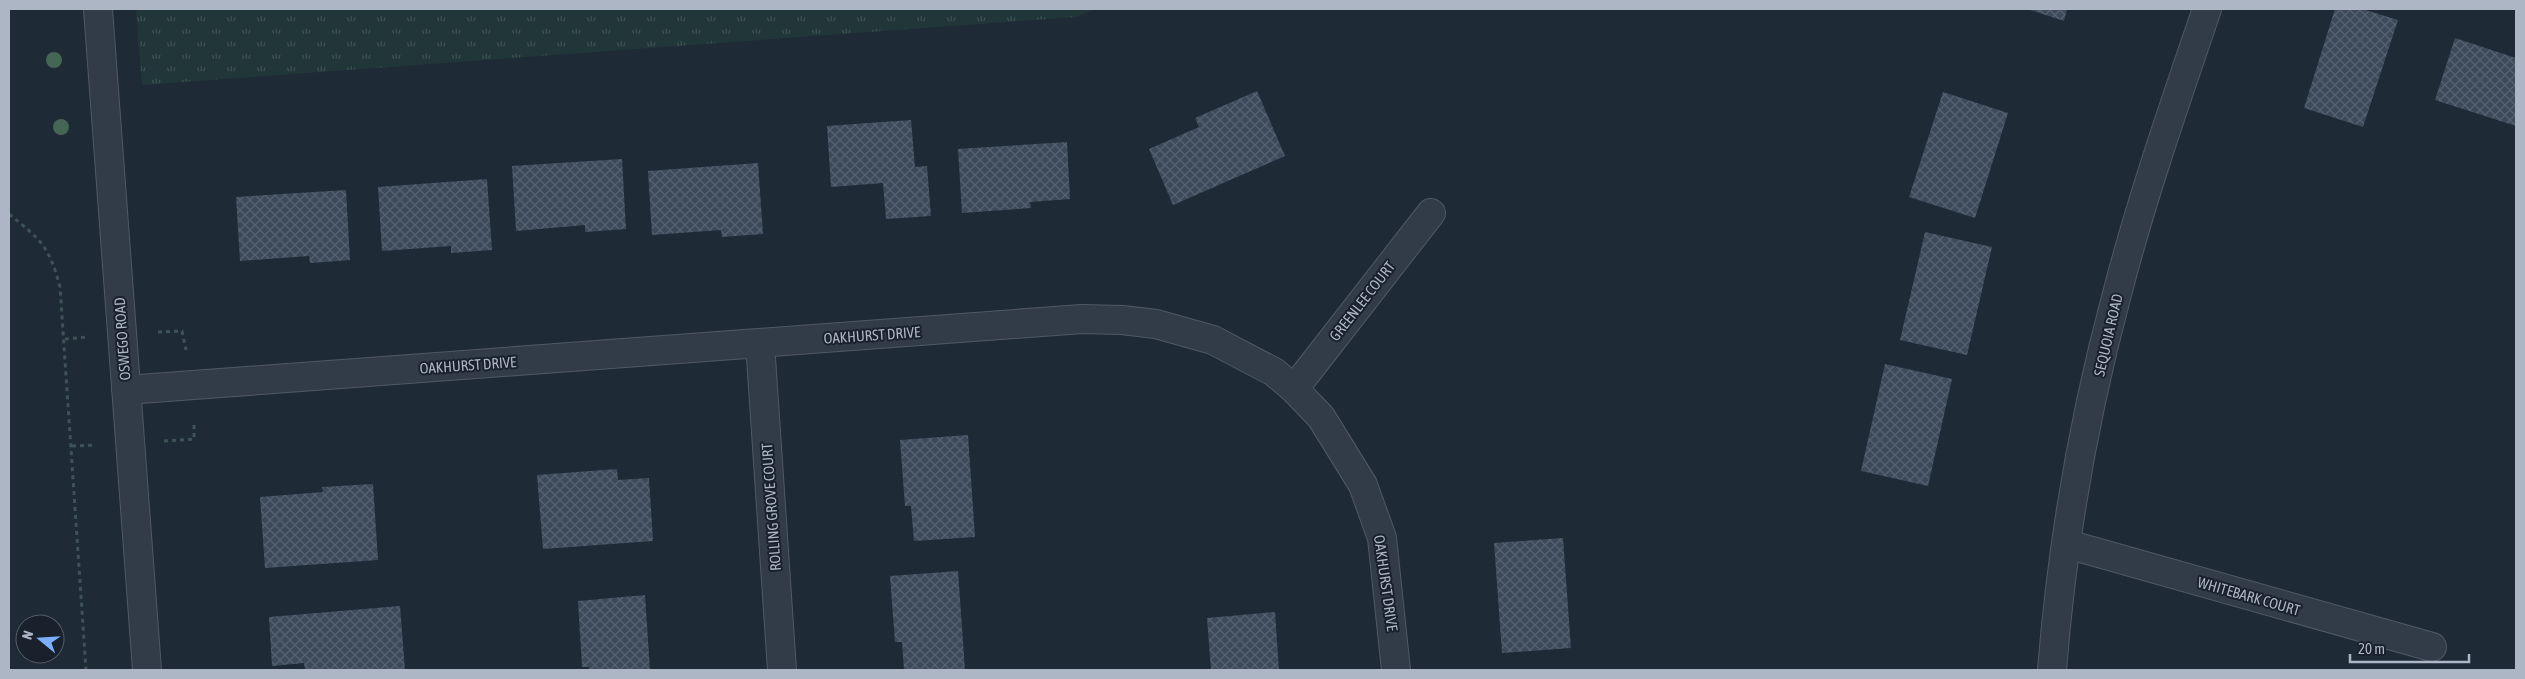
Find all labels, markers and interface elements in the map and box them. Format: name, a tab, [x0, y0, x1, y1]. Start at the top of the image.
street label: GREENLEE COURT	[1326, 258, 1398, 344]
street label: SEQUOIA ROAD	[2090, 292, 2126, 378]
street label: OSWEGO ROAD	[111, 297, 133, 381]
street label: OAKHURST DRIVE	[823, 323, 922, 347]
street label: OAKHURST DRIVE	[419, 353, 518, 377]
street label: ROLLING GROVE COURT	[758, 442, 784, 572]
street label: OAKHURST DRIVE	[1371, 534, 1401, 633]
street label: WHITEBARK COURT	[2196, 573, 2303, 619]
north arrow	[15, 614, 65, 664]
text: N	[19, 629, 37, 641]
scale bar	[2350, 632, 2469, 664]
text: 20 m	[2358, 640, 2385, 657]

